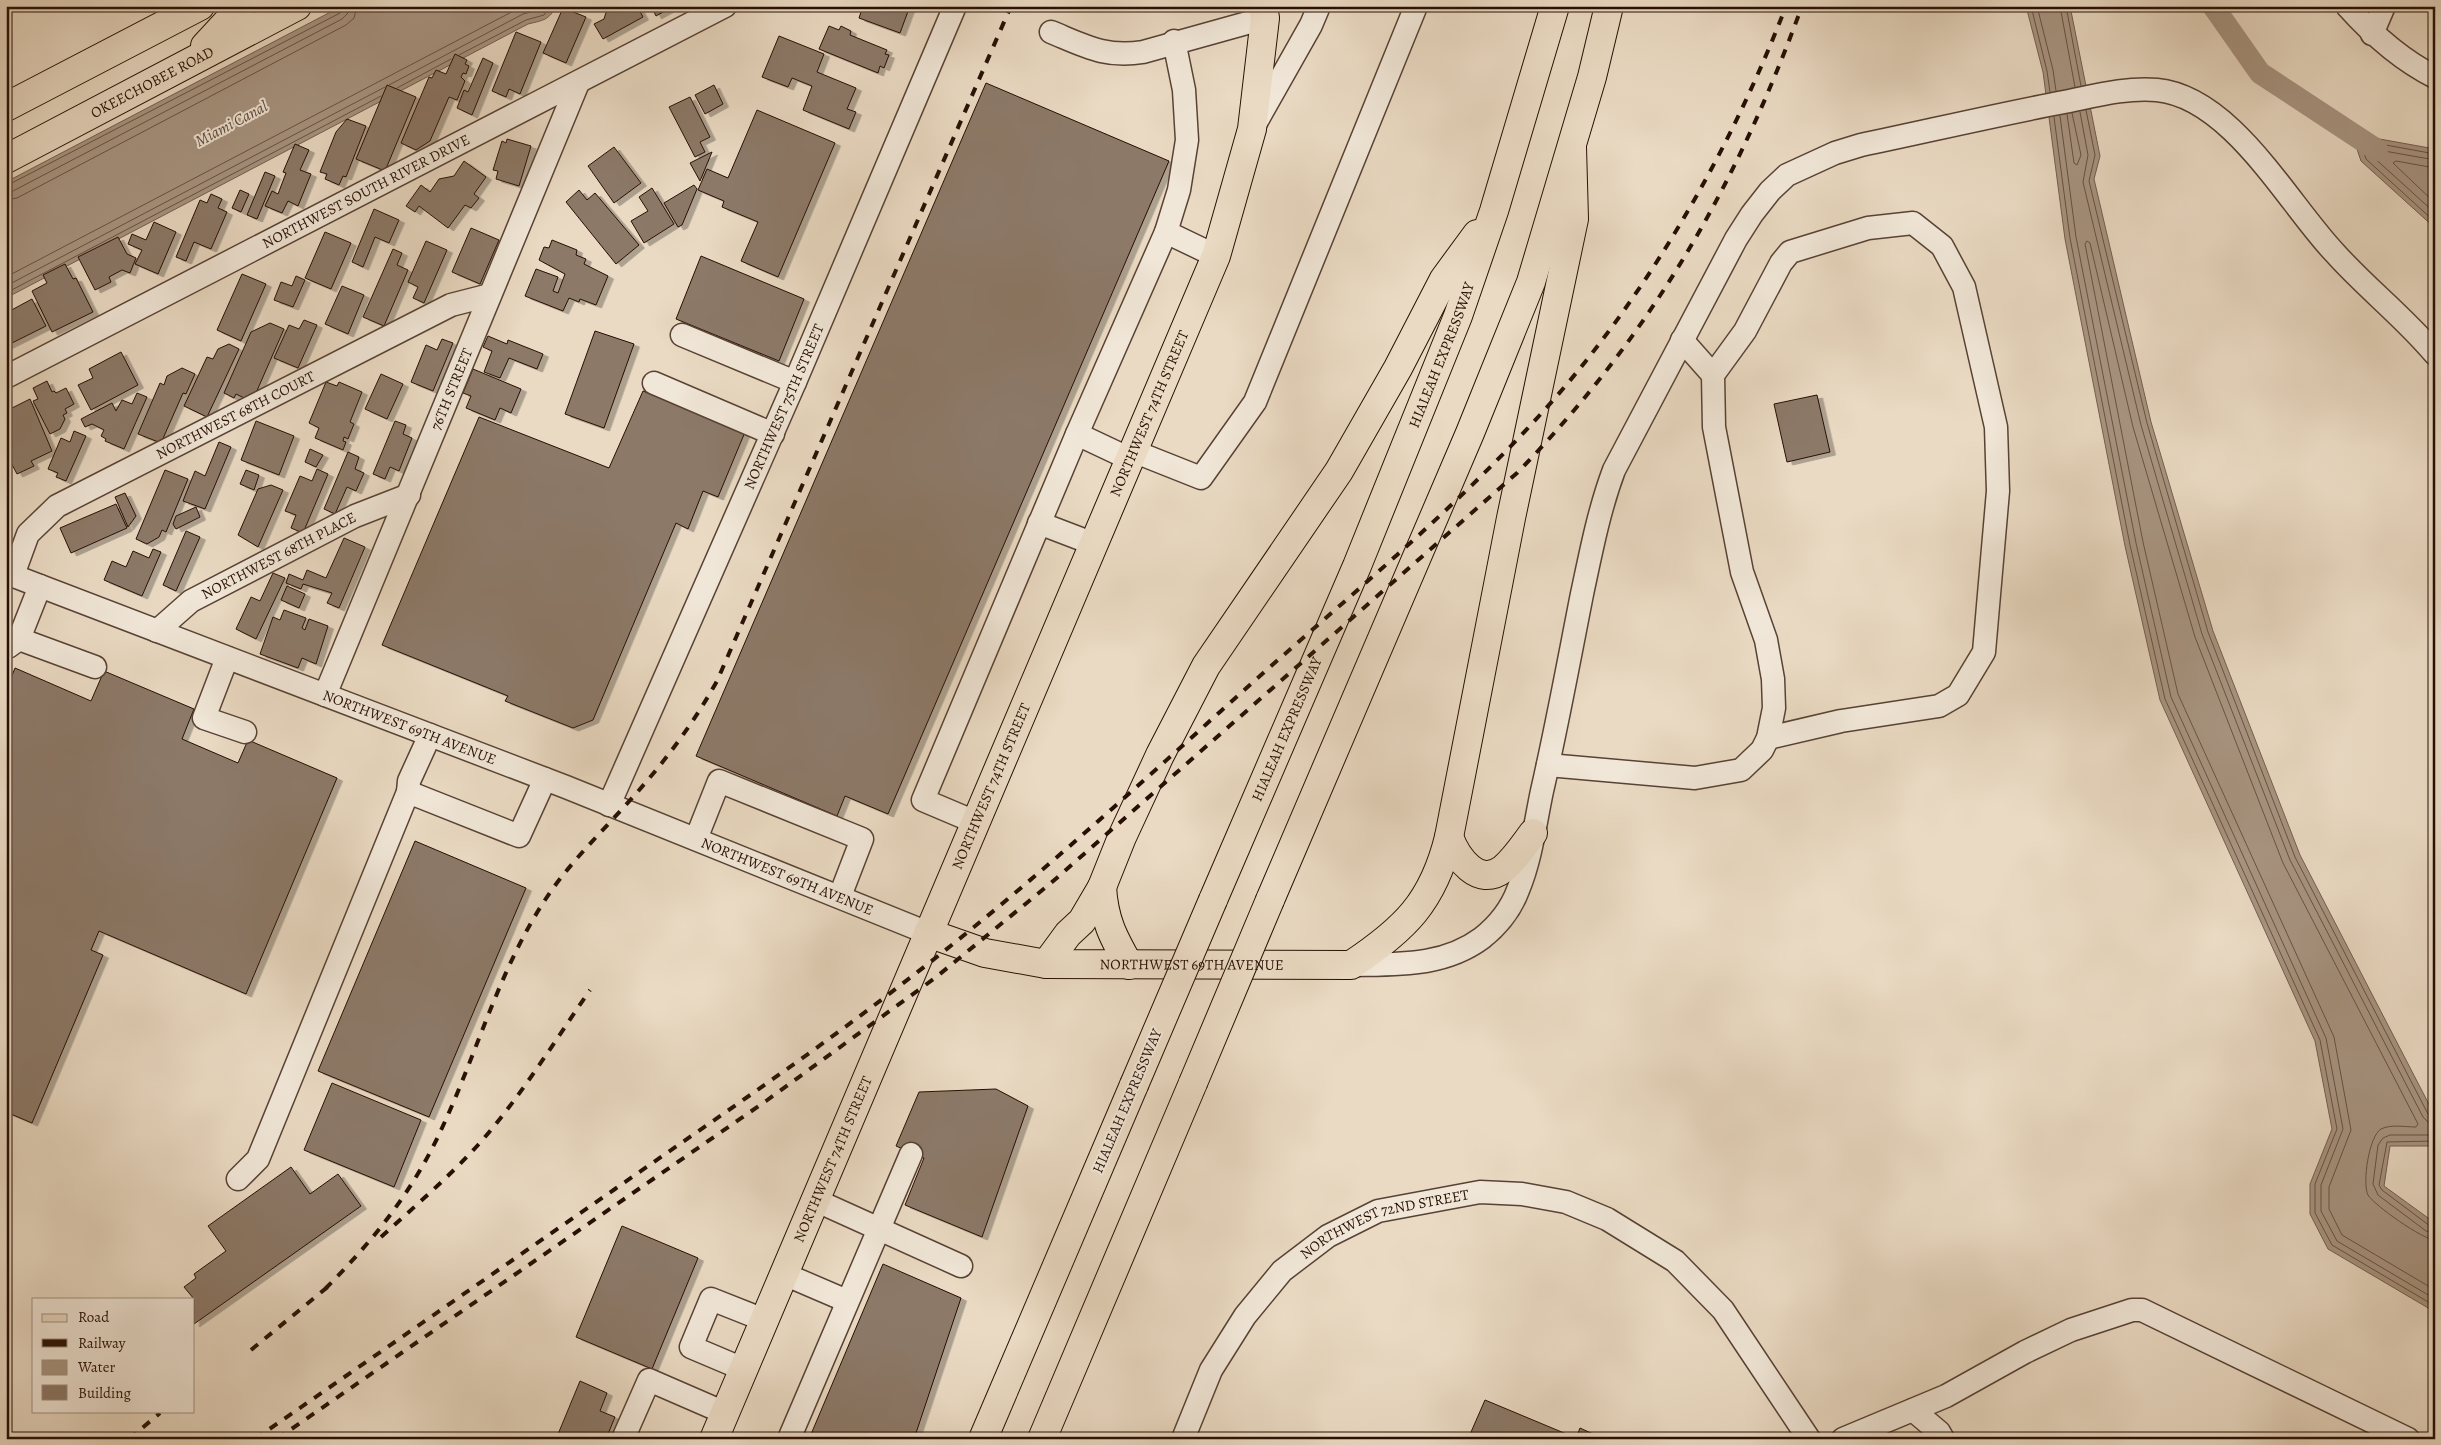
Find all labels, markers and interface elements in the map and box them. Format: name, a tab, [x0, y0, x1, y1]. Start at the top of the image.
street label: OKEECHOBEE ROAD	[87, 42, 217, 123]
water label: Miami Canal	[191, 96, 272, 152]
street label: NORTHWEST SOUTH RIVER DRIVE	[259, 129, 473, 253]
street label: HIALEAH EXPRESSWAY	[1404, 279, 1479, 431]
street label: NORTHWEST 75TH STREET	[739, 320, 829, 492]
street label: NORTHWEST 74TH STREET	[1105, 327, 1194, 500]
street label: 76TH STREET	[426, 344, 478, 433]
street label: NORTHWEST 68TH COURT	[152, 366, 319, 464]
street label: NORTHWEST 68TH PLACE	[198, 507, 359, 604]
street label: HIALEAH EXPRESSWAY	[1247, 653, 1327, 804]
street label: NORTHWEST 69TH AVENUE	[320, 685, 499, 769]
street label: NORTHWEST 74TH STREET	[947, 699, 1035, 873]
street label: NORTHWEST 69TH AVENUE	[698, 832, 876, 920]
street label: NORTHWEST 69TH AVENUE	[1099, 954, 1284, 975]
street label: HIALEAH EXPRESSWAY	[1088, 1025, 1167, 1176]
street label: NORTHWEST 74TH STREET	[789, 1072, 877, 1245]
street label: NORTHWEST 72ND STREET	[1296, 1184, 1471, 1264]
legend	[32, 1298, 195, 1412]
text: Road	[78, 1307, 110, 1327]
text: Railway	[78, 1333, 126, 1353]
text: Water	[77, 1357, 115, 1377]
text: Building	[78, 1383, 131, 1403]

